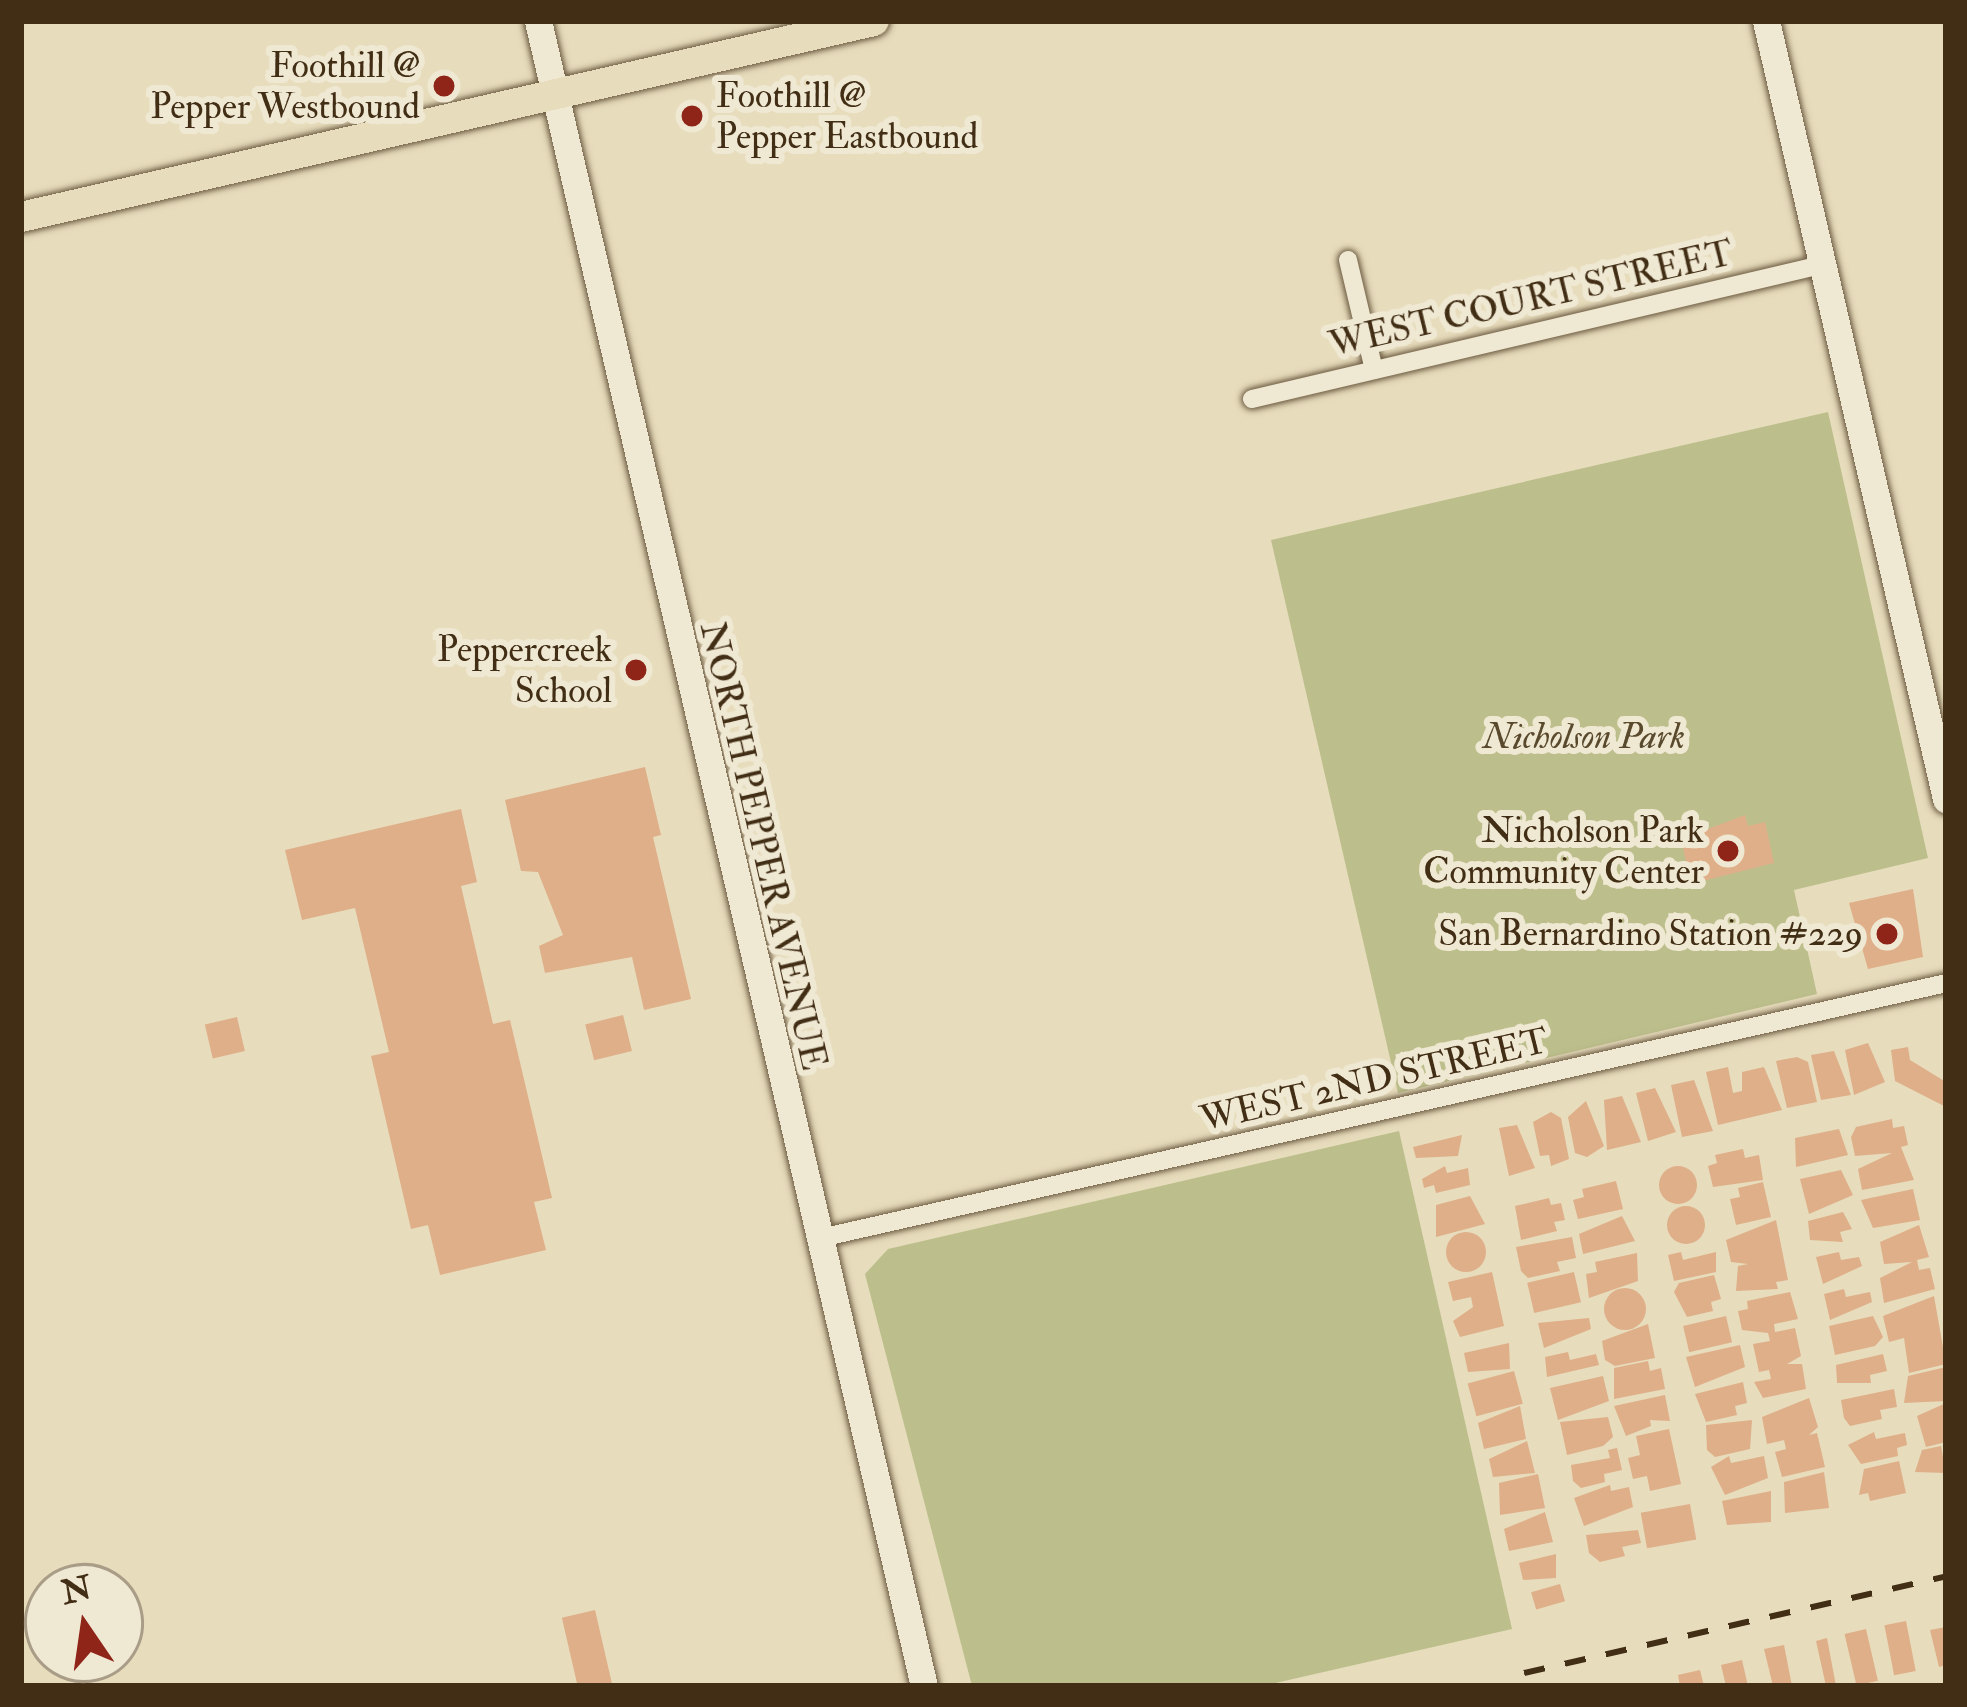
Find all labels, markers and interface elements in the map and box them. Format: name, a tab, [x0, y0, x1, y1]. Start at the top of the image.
place label: Foothill @ Pepper Westbound	[150, 43, 420, 128]
marker: Foothill @ Pepper Westbound	[431, 73, 457, 99]
place label: Foothill @ Pepper Eastbound	[716, 73, 978, 158]
marker: Foothill @ Pepper Eastbound	[679, 103, 705, 129]
street label: WEST COURT STREET	[1325, 232, 1737, 366]
street label: NORTH PEPPER AVENUE	[690, 618, 836, 1074]
place label: Peppercreek School	[437, 627, 612, 712]
marker: Peppercreek School	[623, 657, 649, 683]
park label: Nicholson Park	[1483, 715, 1685, 759]
place label: Nicholson Park Community Center	[1423, 808, 1704, 893]
marker: Nicholson Park Community Center	[1715, 838, 1741, 864]
place label: San Bernardino Station #229	[1438, 912, 1863, 956]
marker: San Bernardino Station #229	[1874, 921, 1900, 947]
street label: WEST 2ND STREET	[1196, 1019, 1552, 1141]
north arrow	[24, 1563, 144, 1683]
text: N	[57, 1567, 95, 1614]

